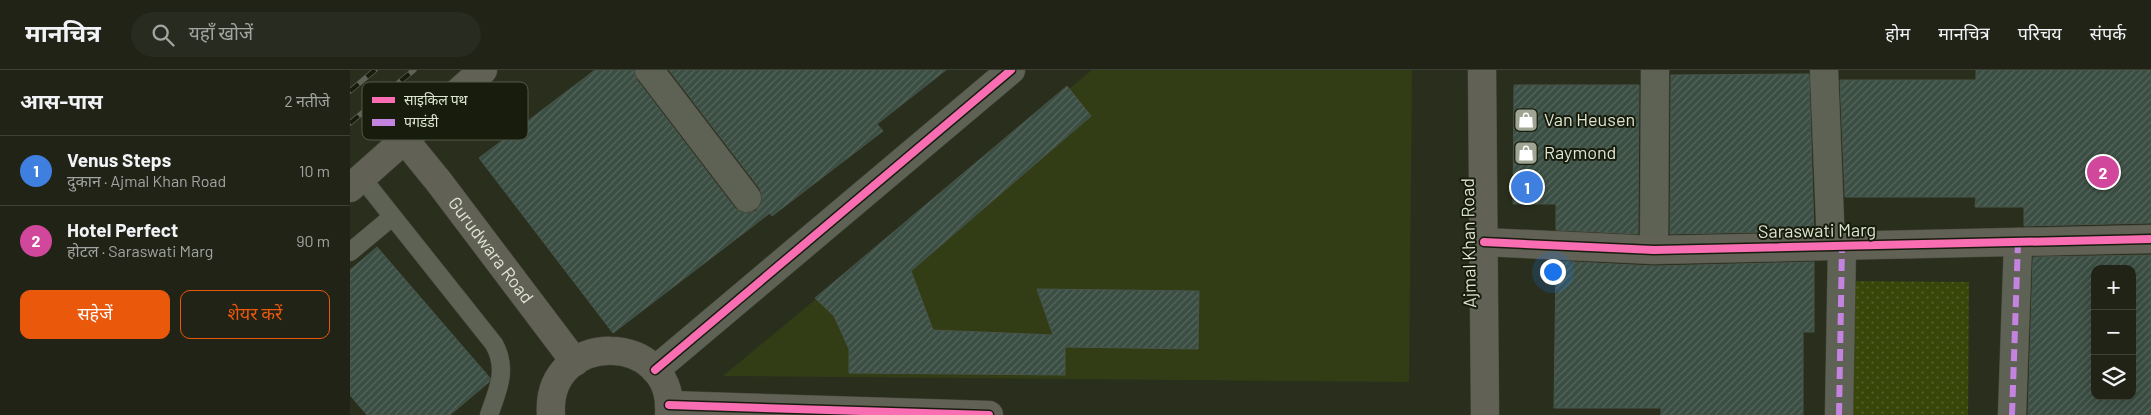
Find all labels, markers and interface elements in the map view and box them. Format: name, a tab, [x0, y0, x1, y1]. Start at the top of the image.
search box	[131, 12, 481, 57]
text: मानचित्र	[25, 18, 101, 47]
icon: search	[149, 21, 177, 49]
text: यहाँ खोजें	[189, 21, 253, 44]
text: होम	[1885, 22, 1910, 44]
text: मानचित्र	[1938, 22, 1990, 44]
text: परिचय	[2018, 22, 2062, 44]
text: संपर्क	[2090, 22, 2126, 44]
legend	[362, 82, 528, 140]
text: आस-पास	[20, 88, 103, 113]
text: 2 नतीजे	[284, 91, 330, 110]
text: साइकिल पथ	[404, 91, 469, 108]
shop icon: Van Heusen	[1513, 107, 1539, 133]
place label: Van Heusen	[1544, 108, 1635, 130]
text: पगडंडी	[404, 113, 439, 130]
shop icon: Raymond	[1513, 140, 1539, 166]
place label: Raymond	[1544, 141, 1616, 163]
text: Venus Steps	[67, 148, 171, 171]
pin: 2	[2087, 153, 2119, 191]
text: 1	[33, 161, 39, 180]
text: 10 m	[299, 161, 330, 180]
pin: 1	[1511, 168, 1543, 206]
text: दुकान · Ajmal Khan Road	[67, 171, 226, 190]
street label: Ajmal Khan Road	[1456, 178, 1480, 308]
street label: Gurudwara Road	[444, 192, 539, 307]
text: Hotel Perfect	[67, 218, 178, 241]
street label: Saraswati Marg	[1758, 218, 1876, 242]
text: 2	[32, 231, 40, 250]
text: 90 m	[296, 231, 330, 250]
text: होटल · Saraswati Marg	[67, 241, 213, 260]
your location	[1540, 259, 1566, 285]
map controls	[2091, 265, 2136, 400]
button: +	[2091, 265, 2136, 310]
button: सहेजें	[20, 290, 170, 339]
button: शेयर करें	[180, 290, 330, 339]
button: −	[2091, 310, 2136, 355]
button: layers	[2091, 355, 2136, 400]

